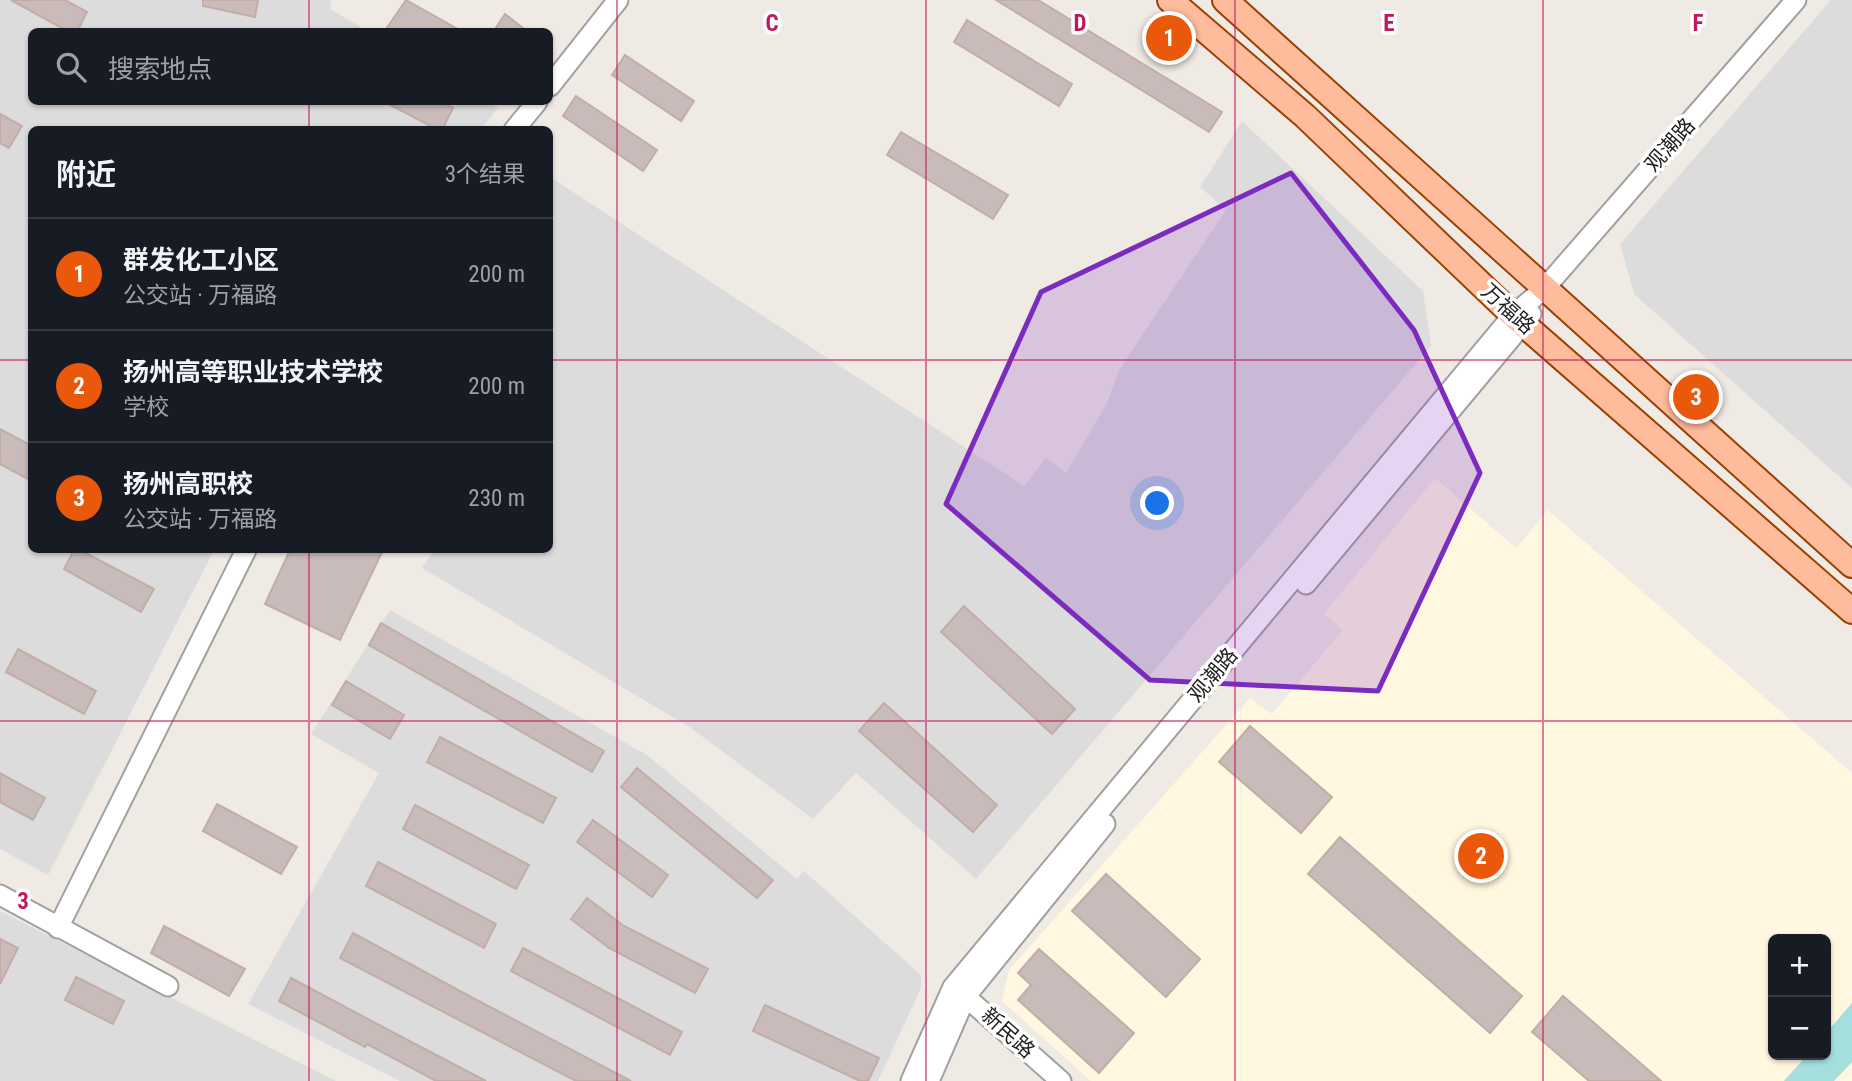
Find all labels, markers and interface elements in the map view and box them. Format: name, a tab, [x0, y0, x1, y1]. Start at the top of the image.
text: C	[765, 10, 779, 37]
text: D	[1074, 10, 1087, 37]
text: E	[1383, 10, 1395, 37]
text: F	[1693, 10, 1704, 37]
pin: 1	[1146, 12, 1192, 64]
search box	[28, 28, 553, 105]
icon: search	[52, 48, 90, 86]
text: 搜索地点	[108, 54, 212, 84]
street label: 观潮路	[1640, 113, 1700, 177]
text: 附近	[56, 157, 116, 192]
text: 3个结果	[445, 161, 525, 188]
text: 群发化工小区	[123, 245, 279, 275]
text: 1	[73, 261, 85, 288]
text: 200 m	[468, 261, 525, 288]
street label: 万福路	[1477, 279, 1539, 339]
text: 公交站 · 万福路	[123, 282, 277, 309]
text: 扬州高等职业技术学校	[123, 357, 383, 387]
pin: 3	[1673, 371, 1719, 423]
text: 2	[73, 373, 85, 400]
text: 200 m	[468, 373, 525, 400]
text: 学校	[123, 394, 169, 421]
text: 扬州高职校	[123, 469, 253, 499]
text: 3	[73, 485, 85, 512]
text: 230 m	[468, 485, 525, 512]
your location	[1140, 486, 1174, 520]
text: 公交站 · 万福路	[123, 506, 277, 533]
street label: 观潮路	[1184, 643, 1242, 707]
pin: 2	[1458, 830, 1504, 882]
text: 3	[17, 888, 29, 915]
map controls	[1768, 934, 1831, 1060]
button: +	[1768, 934, 1831, 997]
button: −	[1768, 997, 1831, 1060]
street label: 新民路	[977, 1003, 1039, 1063]

